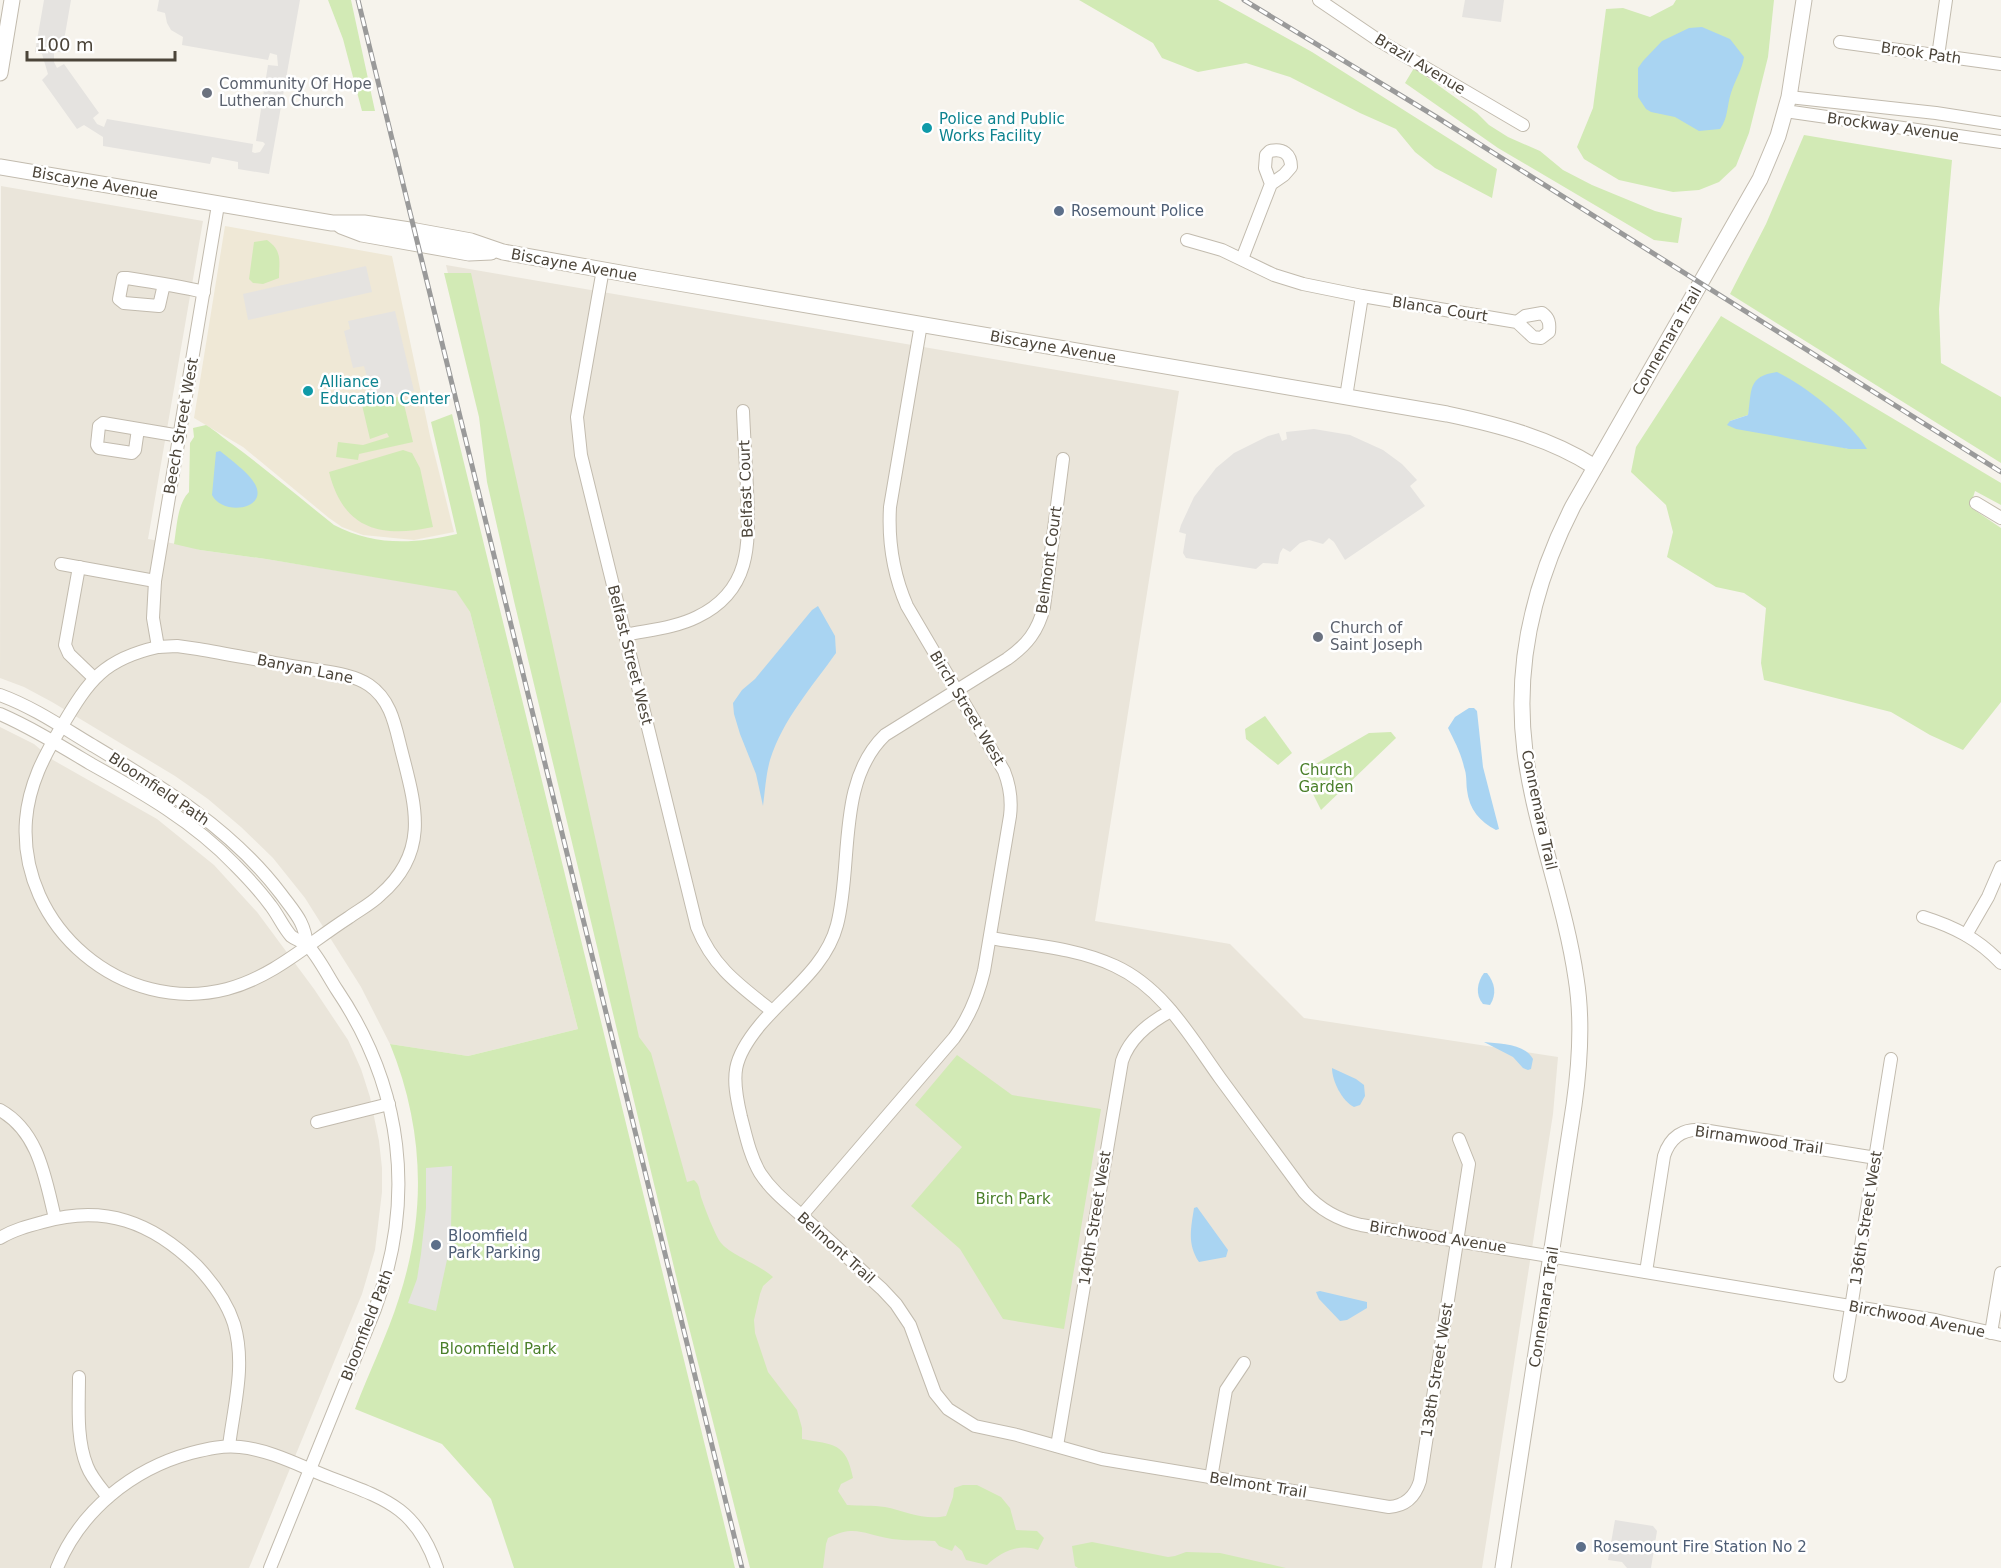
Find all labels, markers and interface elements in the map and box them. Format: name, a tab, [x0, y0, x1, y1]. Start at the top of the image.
scale bar	[27, 24, 176, 62]
street label: Brazil Avenue	[1371, 30, 1469, 98]
text: 100 m	[36, 34, 94, 55]
street label: Brook Path	[1880, 38, 1962, 68]
place label: Community Of Hope Lutheran Church	[219, 75, 372, 110]
marker: Community Of Hope Lutheran Church	[200, 86, 214, 100]
street label: Brockway Avenue	[1826, 109, 1960, 145]
place label: Police and Public Works Facility	[939, 110, 1065, 145]
marker: Police and Public Works Facility	[920, 121, 934, 135]
street label: Biscayne Avenue	[30, 163, 160, 203]
place label: Rosemount Police	[1071, 202, 1204, 220]
marker: Rosemount Police	[1052, 204, 1066, 218]
street label: Biscayne Avenue	[509, 245, 639, 285]
street label: Connemara Trail	[1629, 283, 1705, 399]
street label: Blanca Court	[1391, 293, 1489, 325]
street label: Biscayne Avenue	[988, 327, 1118, 367]
street label: Beech Street West	[160, 356, 202, 496]
place label: Alliance Education Center	[320, 373, 451, 408]
marker: Alliance Education Center	[301, 384, 315, 398]
street label: Belfast Court	[735, 440, 757, 538]
street label: Belmont Court	[1033, 505, 1066, 615]
street label: Belfast Street West	[604, 583, 656, 727]
place label: Church of Saint Joseph	[1330, 619, 1423, 654]
marker: Church of Saint Joseph	[1311, 630, 1325, 644]
street label: Birch Street West	[926, 648, 1008, 768]
street label: Banyan Lane	[255, 651, 355, 687]
street label: Connemara Trail	[1517, 748, 1561, 872]
street label: Bloomfield Path	[105, 749, 213, 829]
park label: Church Garden	[1299, 761, 1353, 796]
street label: Birnamwood Trail	[1694, 1122, 1824, 1158]
street label: 140th Street West	[1075, 1149, 1115, 1287]
street label: 136th Street West	[1846, 1149, 1886, 1287]
park label: Birch Park	[975, 1190, 1051, 1208]
street label: Belmont Trail	[793, 1208, 879, 1288]
street label: Birchwood Avenue	[1368, 1217, 1508, 1257]
place label: Bloomfield Park Parking	[448, 1227, 541, 1262]
marker: Bloomfield Park Parking	[429, 1238, 443, 1252]
street label: Connemara Trail	[1526, 1245, 1562, 1369]
street label: Bloomfield Path	[338, 1267, 396, 1383]
street label: Birchwood Avenue	[1847, 1297, 1987, 1341]
street label: 138th Street West	[1417, 1301, 1457, 1439]
park label: Bloomfield Park	[440, 1340, 557, 1358]
street label: Belmont Trail	[1208, 1468, 1308, 1502]
place label: Rosemount Fire Station No 2	[1593, 1538, 1807, 1556]
marker: Rosemount Fire Station No 2	[1574, 1540, 1588, 1554]

